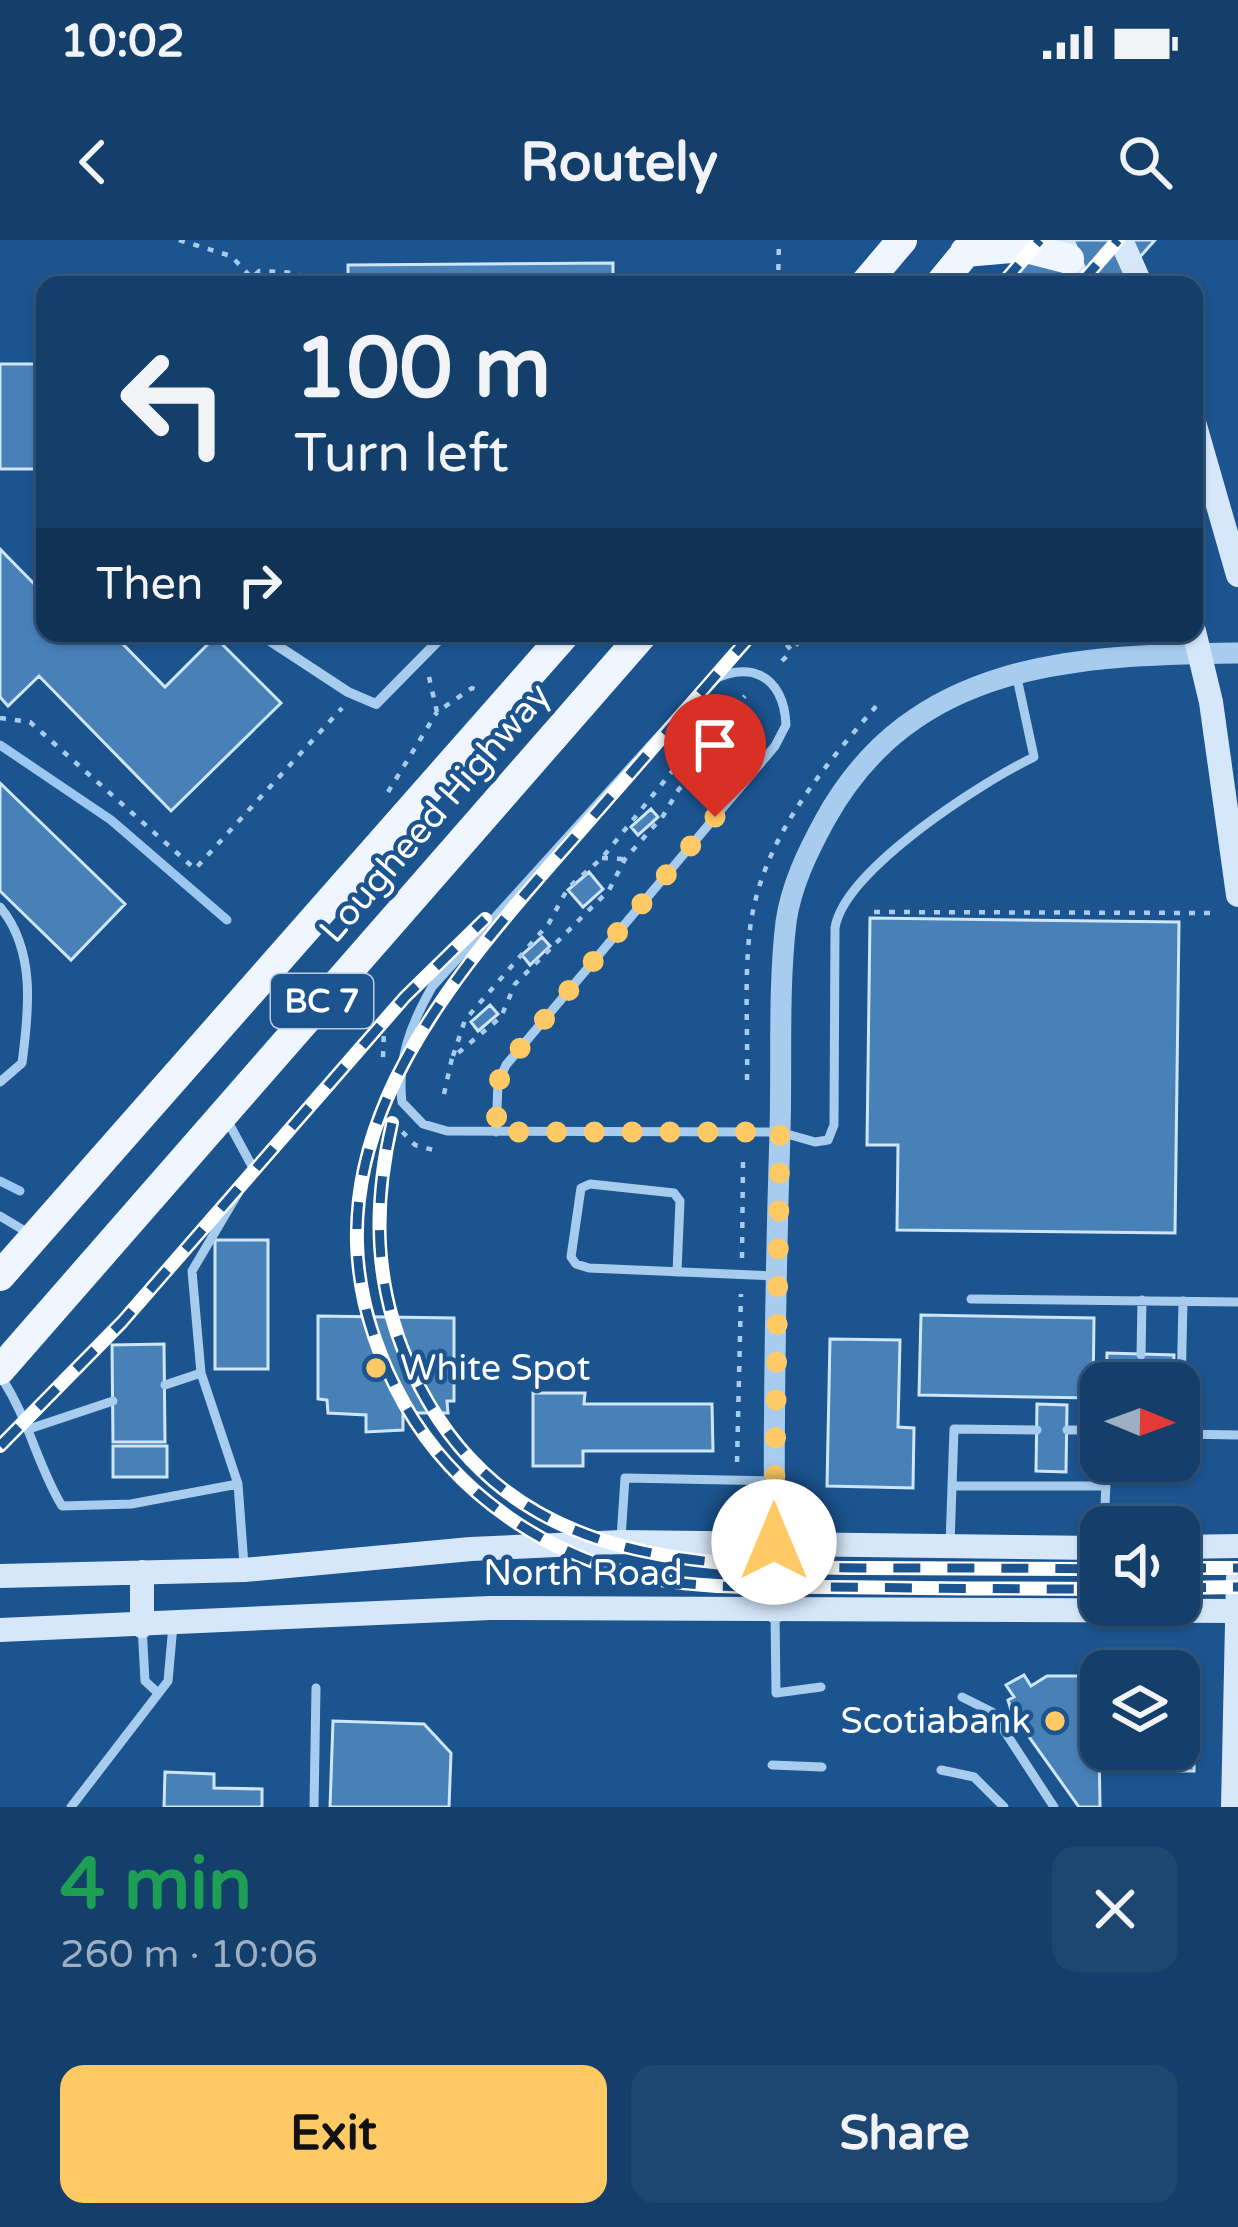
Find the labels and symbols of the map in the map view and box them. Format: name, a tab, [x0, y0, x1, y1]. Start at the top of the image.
street label: Lougheed Highway	[311, 674, 559, 952]
pin	[664, 694, 766, 817]
road number: BC 7	[271, 974, 373, 1028]
place label: White Spot	[400, 1347, 591, 1390]
marker: White Spot	[363, 1355, 389, 1381]
north arrow	[1080, 1362, 1200, 1482]
position arrow	[711, 1479, 837, 1605]
street label: North Road	[483, 1552, 683, 1595]
place label: Scotiabank	[841, 1700, 1031, 1743]
marker: Scotiabank	[1042, 1708, 1068, 1734]

